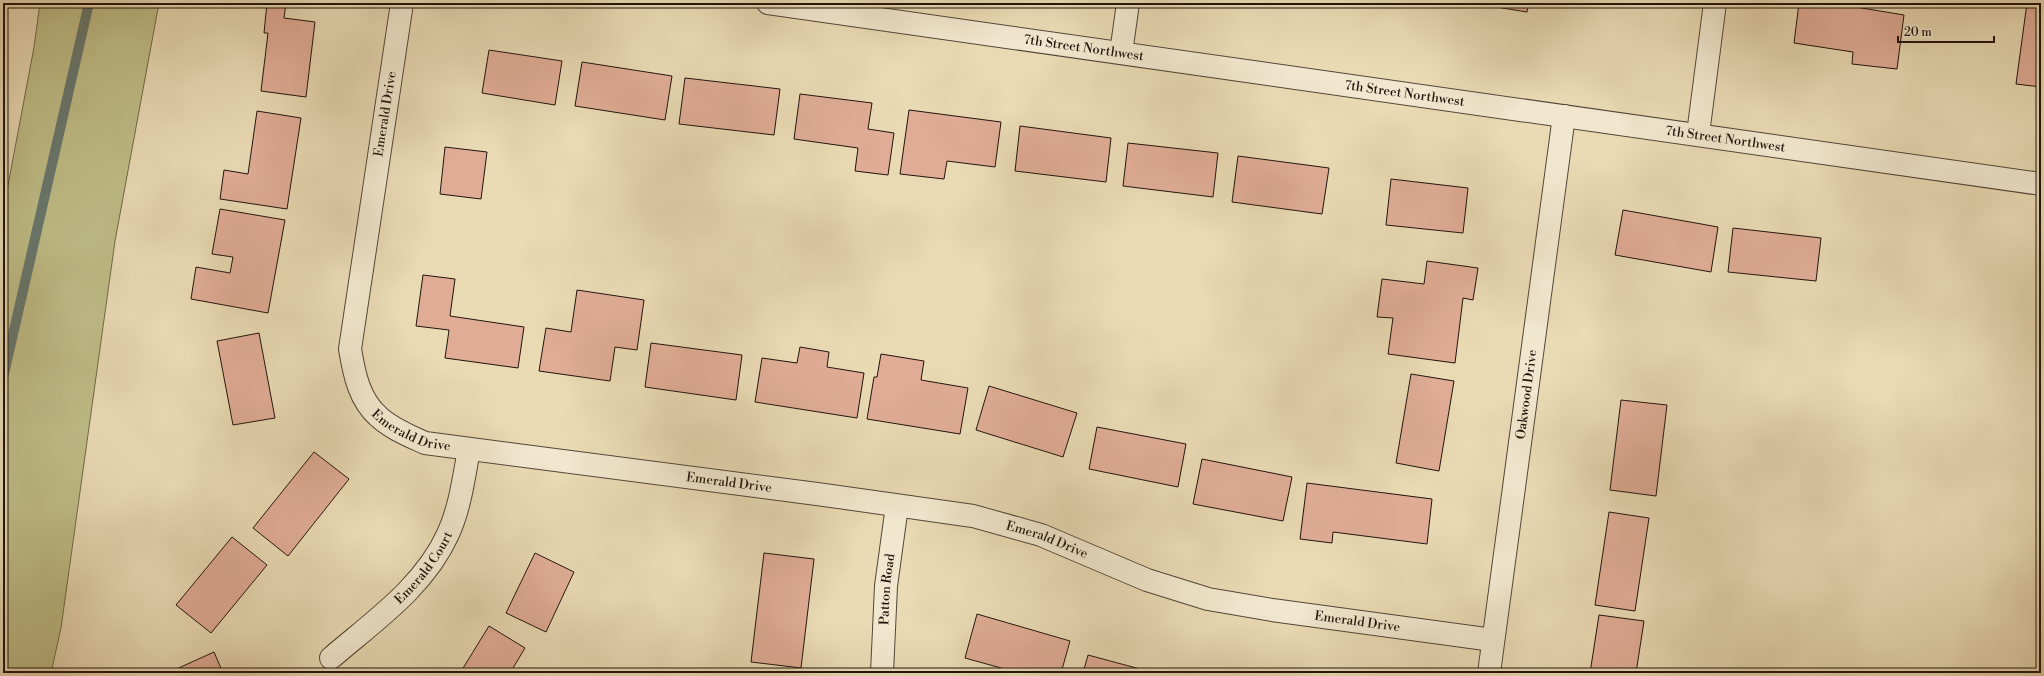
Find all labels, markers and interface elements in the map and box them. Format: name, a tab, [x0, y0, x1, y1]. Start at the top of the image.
scale bar	[1898, 18, 1994, 44]
text: 20 m	[1904, 25, 1932, 40]
street label: 7th Street Northwest	[1023, 31, 1145, 64]
street label: Emerald Drive	[370, 70, 400, 158]
street label: 7th Street Northwest	[1344, 77, 1466, 110]
street label: 7th Street Northwest	[1664, 123, 1787, 156]
street label: Oakwood Drive	[1513, 348, 1541, 440]
street label: Emerald Drive	[368, 406, 452, 454]
street label: Emerald Drive	[685, 469, 773, 496]
street label: Emerald Drive	[1004, 518, 1091, 562]
street label: Emerald Court	[391, 529, 456, 608]
street label: Patton Road	[876, 552, 898, 625]
street label: Emerald Drive	[1314, 608, 1402, 635]

